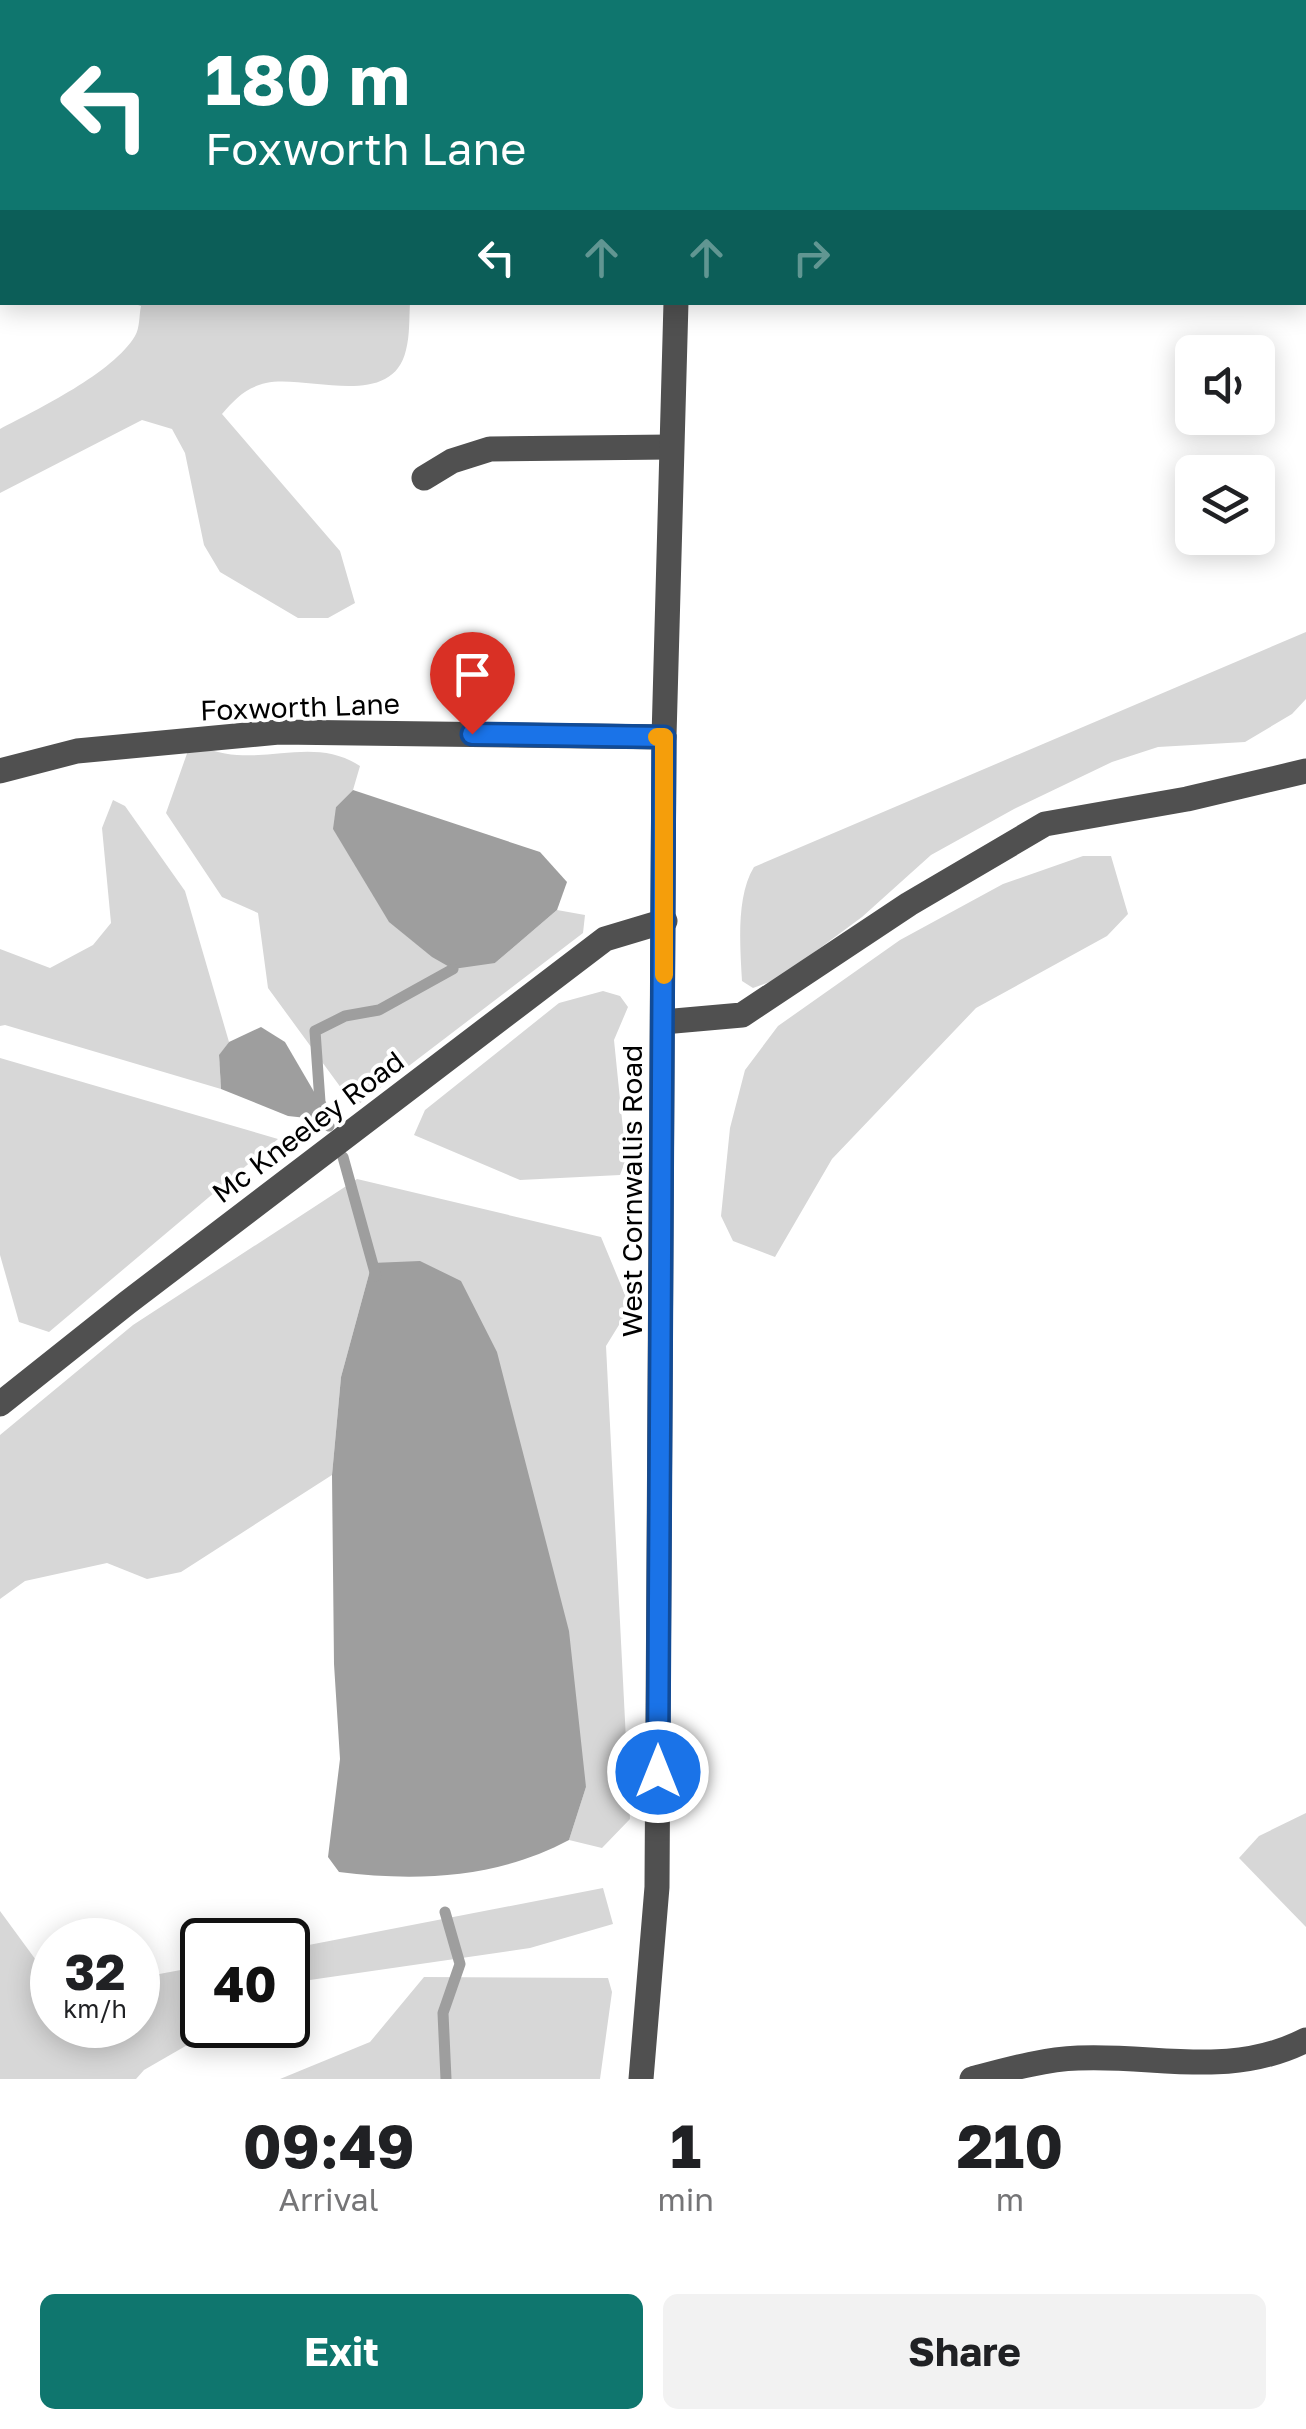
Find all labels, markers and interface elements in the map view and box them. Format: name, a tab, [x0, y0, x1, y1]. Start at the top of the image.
text: 180 m	[205, 36, 410, 120]
icon: left	[40, 40, 170, 170]
text: Foxworth Lane	[205, 121, 526, 175]
icon: left	[469, 230, 524, 285]
icon: ahead	[574, 230, 629, 285]
icon: ahead	[679, 230, 734, 285]
icon: right	[784, 230, 839, 285]
map controls	[1175, 335, 1275, 555]
button: sound	[1175, 335, 1275, 435]
button: layers	[1175, 455, 1275, 555]
pin	[430, 632, 515, 735]
icon: arrive	[445, 647, 500, 702]
street label: Foxworth Lane	[200, 687, 400, 726]
street label: Mc Kneeley Road	[206, 1044, 410, 1209]
street label: West Cornwallis Road	[615, 1045, 648, 1337]
position arrow	[606, 1720, 710, 1824]
speed limit sign: 40	[180, 1918, 310, 2048]
text: 32	[64, 1941, 125, 2001]
text: km/h	[63, 1993, 127, 2024]
text: 09:49	[243, 2109, 415, 2181]
text: 1	[670, 2109, 701, 2181]
text: 210	[957, 2109, 1063, 2181]
text: Arrival	[279, 2180, 379, 2218]
text: min	[657, 2180, 714, 2218]
text: m	[996, 2180, 1024, 2218]
button: Exit	[40, 2294, 643, 2409]
button: Share	[663, 2294, 1266, 2409]

